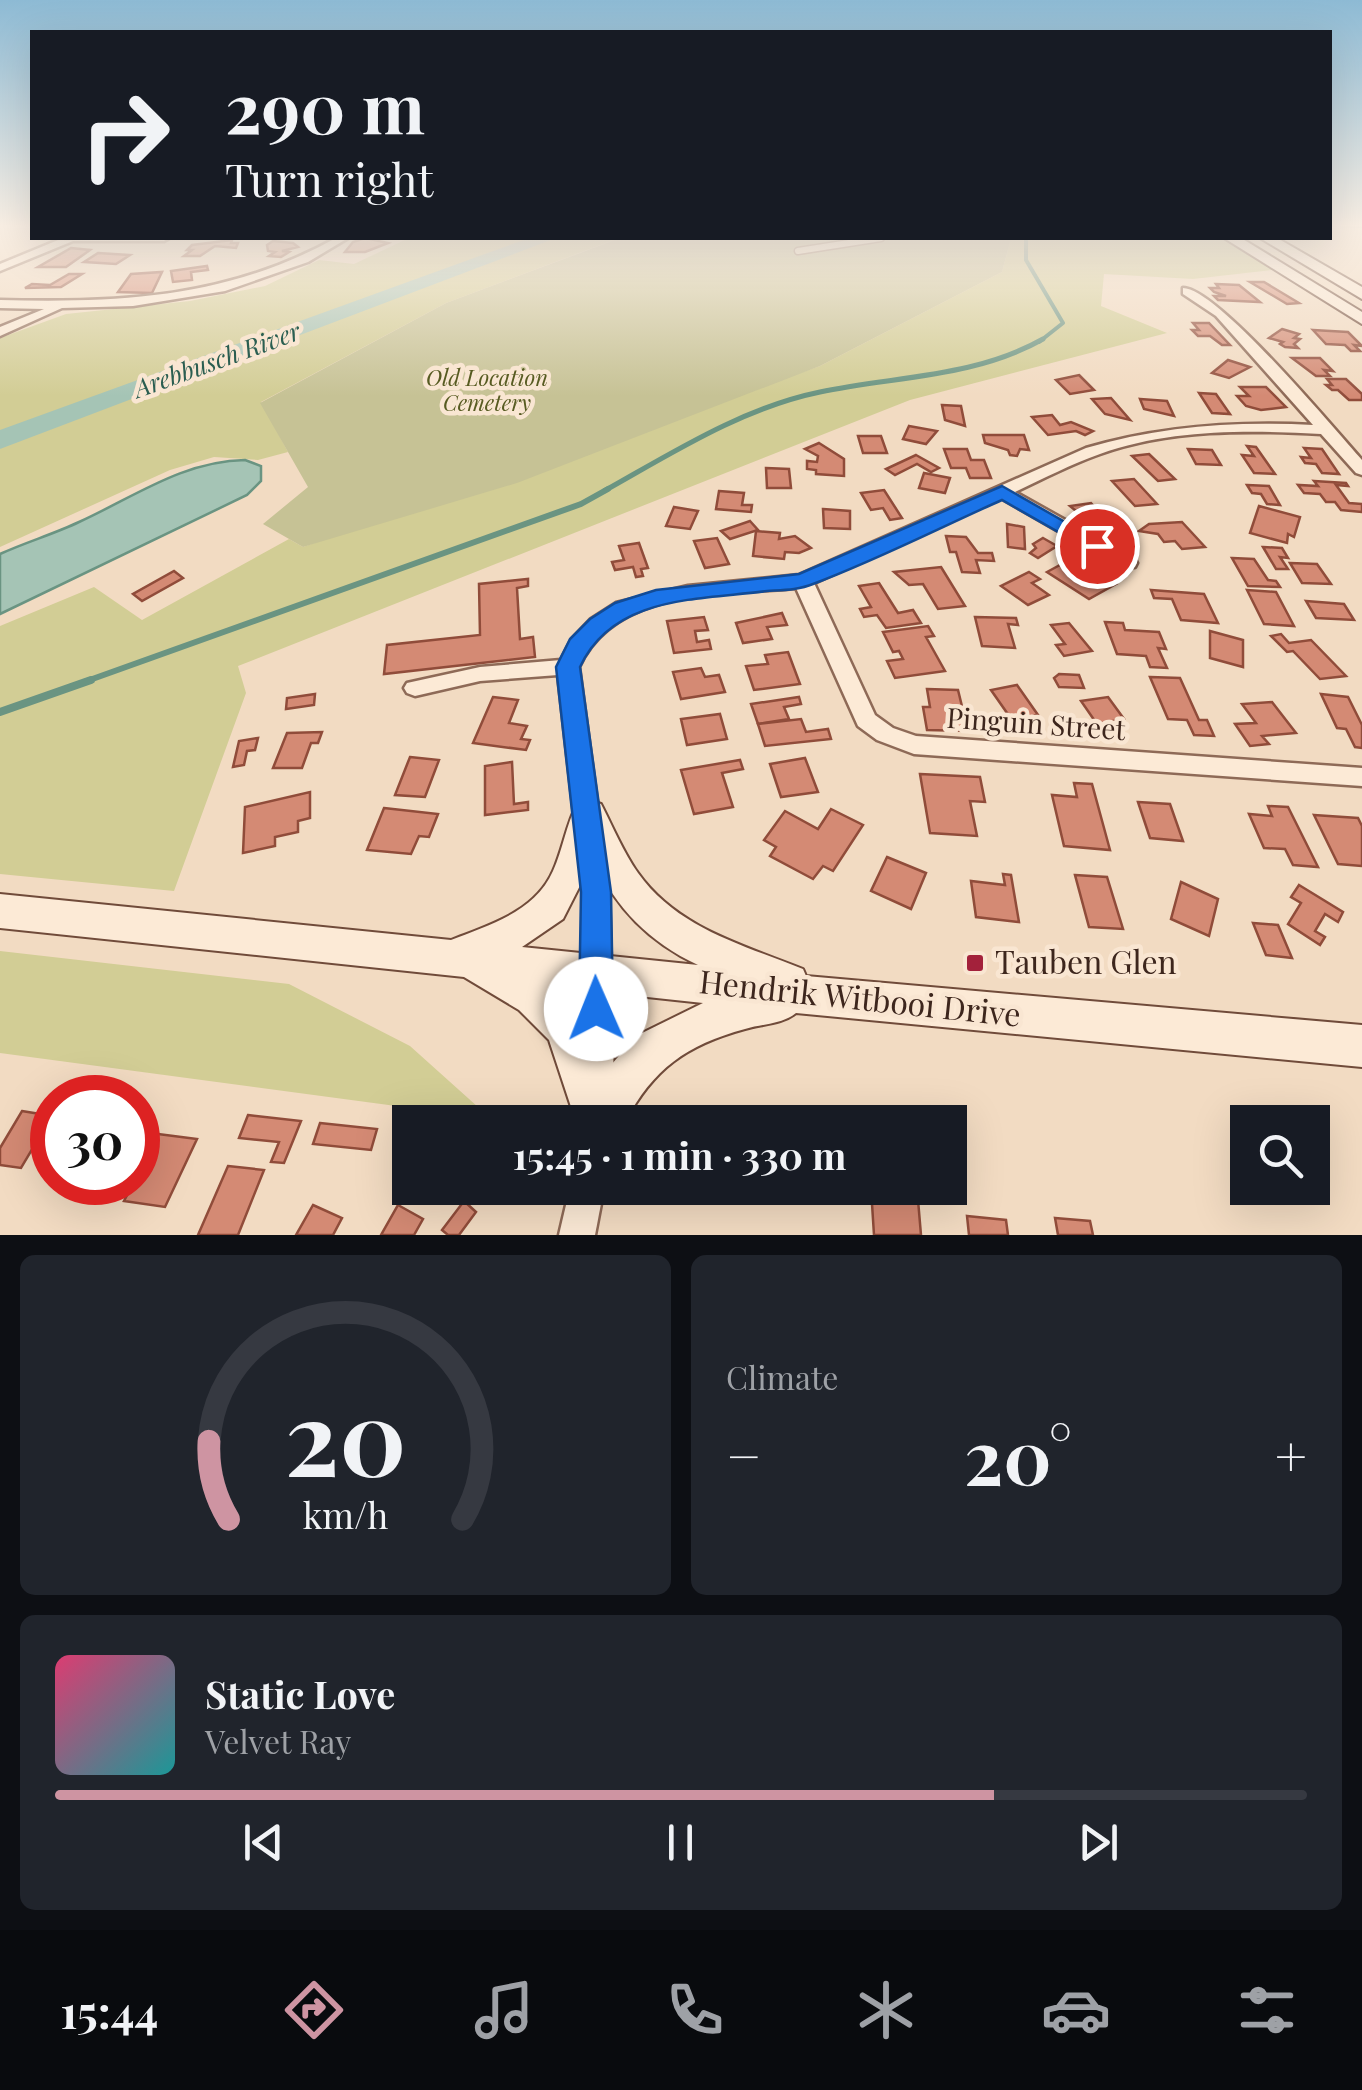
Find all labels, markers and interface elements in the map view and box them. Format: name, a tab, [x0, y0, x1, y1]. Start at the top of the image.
text: 290 m	[225, 58, 425, 152]
icon: right	[60, 70, 190, 200]
text: Turn right	[225, 148, 433, 208]
water label: Arebbusch River	[126, 313, 306, 405]
park label: Old Location Cemetery	[426, 362, 548, 417]
pin	[1055, 504, 1140, 589]
icon: arrive	[1070, 519, 1125, 574]
street label: Pinguin Street	[945, 698, 1128, 747]
place label: Tauben Glen	[995, 939, 1177, 982]
marker: Tauben Glen	[964, 952, 986, 974]
position arrow	[544, 957, 648, 1061]
street label: Hendrik Witbooi Drive	[697, 958, 1023, 1035]
speed limit sign: 30	[30, 1075, 160, 1205]
map controls	[1230, 1105, 1330, 1205]
button: search	[1230, 1105, 1330, 1205]
text: 15:45 · 1 min · 330 m	[513, 1129, 846, 1180]
text: Climate	[726, 1355, 838, 1398]
text: 20	[285, 1364, 406, 1503]
text: 20°	[964, 1404, 1072, 1504]
text: −	[726, 1417, 762, 1491]
text: +	[1275, 1417, 1307, 1491]
text: km/h	[303, 1490, 388, 1538]
text: Static Love	[205, 1668, 395, 1719]
text: Velvet Ray	[205, 1719, 352, 1762]
icon: previous	[236, 1815, 291, 1870]
icon: pause	[653, 1815, 708, 1870]
icon: next	[1071, 1815, 1126, 1870]
icon: directions	[279, 1975, 349, 2045]
icon: music	[469, 1975, 539, 2045]
icon: phone	[660, 1975, 730, 2045]
icon: climate	[851, 1975, 921, 2045]
icon: car	[1041, 1975, 1111, 2045]
icon: filters	[1232, 1975, 1302, 2045]
text: 15:44	[60, 1980, 158, 2040]

